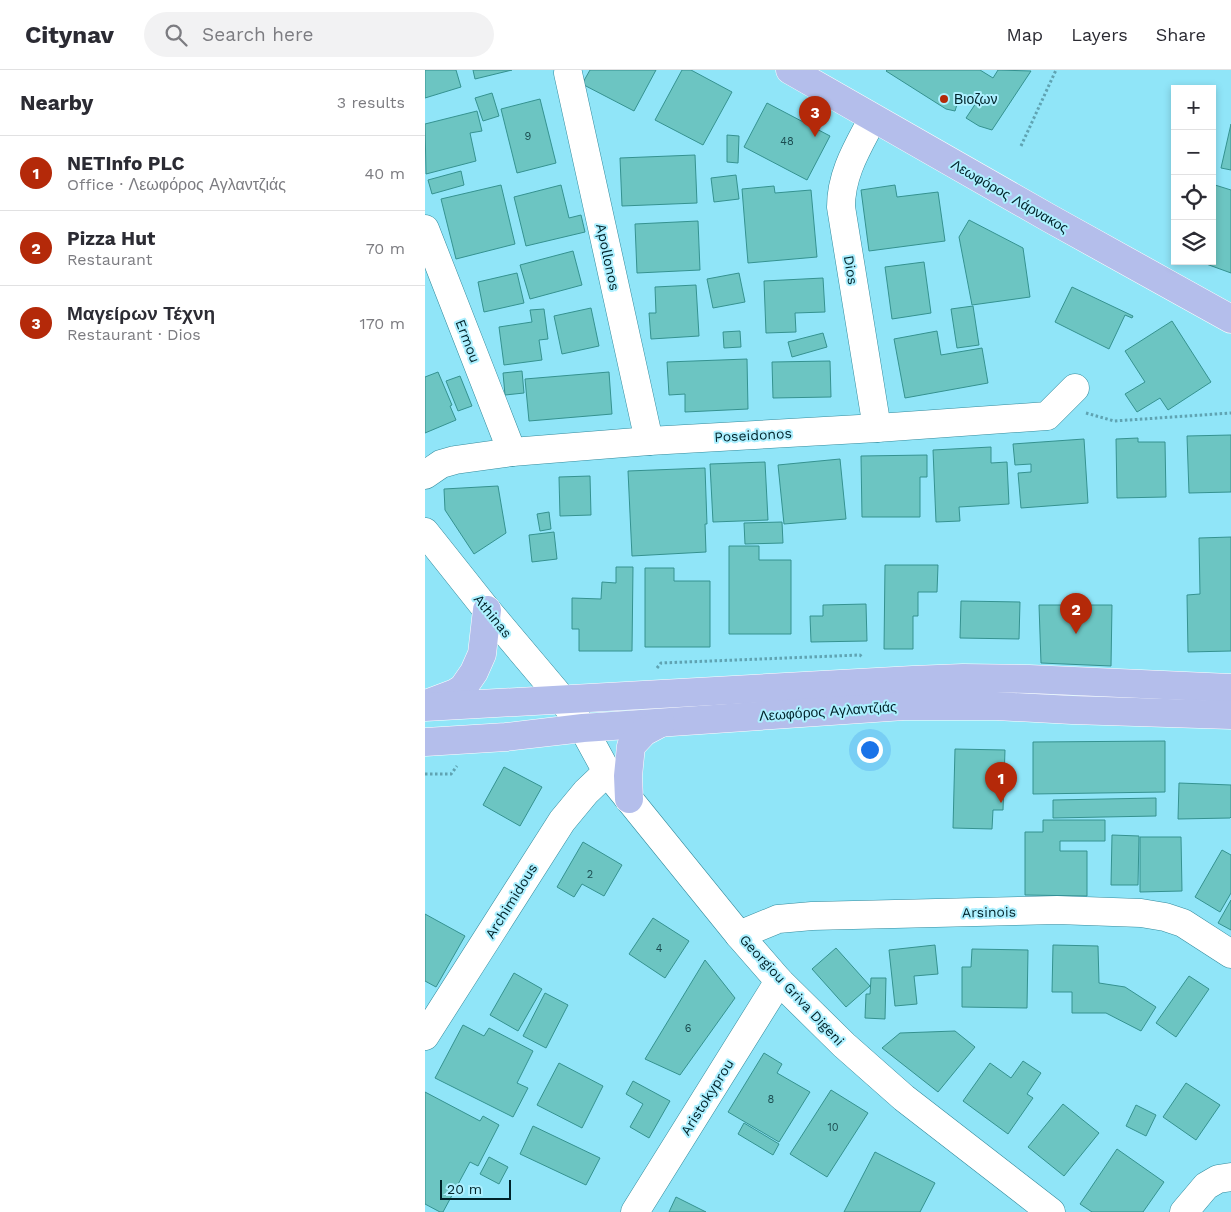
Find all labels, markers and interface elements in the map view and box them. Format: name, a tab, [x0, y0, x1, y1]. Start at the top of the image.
search box	[144, 12, 494, 57]
text: Citynav	[25, 21, 114, 49]
icon: search	[162, 21, 190, 49]
text: Search here	[202, 23, 313, 46]
text: Map	[1006, 24, 1043, 45]
text: Layers	[1071, 24, 1128, 45]
text: Share	[1156, 24, 1206, 45]
map controls	[1171, 85, 1216, 265]
button: +	[1171, 85, 1216, 130]
text: Nearby	[20, 90, 93, 115]
place label: Βιοζων	[954, 91, 997, 107]
text: 3 results	[337, 93, 405, 112]
marker: Βιοζων	[938, 93, 950, 105]
pin: 3	[799, 96, 831, 137]
house number: 9	[525, 130, 532, 143]
button: −	[1171, 130, 1216, 175]
house number: 48	[780, 135, 794, 148]
text: NETInfo PLC	[67, 152, 184, 175]
street label: Λεωφόρος Λάρνακος	[949, 156, 1072, 236]
text: 1	[33, 164, 39, 183]
text: 40 m	[365, 164, 405, 183]
text: Office · Λεωφόρος Αγλαντζιάς	[67, 175, 286, 194]
button: locate	[1171, 175, 1216, 220]
button: layers	[1171, 220, 1216, 265]
street label: Apollonos	[593, 222, 623, 292]
text: Pizza Hut	[67, 227, 155, 250]
text: 2	[31, 239, 41, 258]
text: 70 m	[366, 239, 405, 258]
text: Restaurant	[67, 250, 153, 269]
street label: Dios	[841, 254, 861, 286]
text: Μαγείρων Τέχνη	[67, 302, 215, 325]
text: 3	[31, 314, 41, 333]
text: 170 m	[359, 314, 405, 333]
street label: Ermou	[452, 317, 484, 365]
text: Restaurant · Dios	[67, 325, 201, 344]
street label: Poseidonos	[714, 425, 792, 445]
street label: Athinas	[471, 591, 515, 641]
pin: 2	[1060, 593, 1092, 634]
street label: Λεωφόρος Αγλαντζιάς	[759, 698, 898, 724]
your location	[857, 737, 883, 763]
pin: 1	[985, 762, 1017, 803]
street label: Archimidous	[482, 861, 540, 941]
house number: 2	[587, 868, 593, 881]
street label: Arsinois	[962, 904, 1016, 920]
street label: Georgiou Griva Digeni	[736, 931, 848, 1049]
house number: 4	[656, 942, 663, 955]
house number: 6	[685, 1022, 692, 1035]
street label: Aristokyprou	[677, 1056, 737, 1138]
house number: 8	[768, 1093, 775, 1106]
house number: 10	[827, 1121, 839, 1134]
scale bar	[440, 1177, 511, 1200]
text: 20 m	[447, 1181, 482, 1197]

